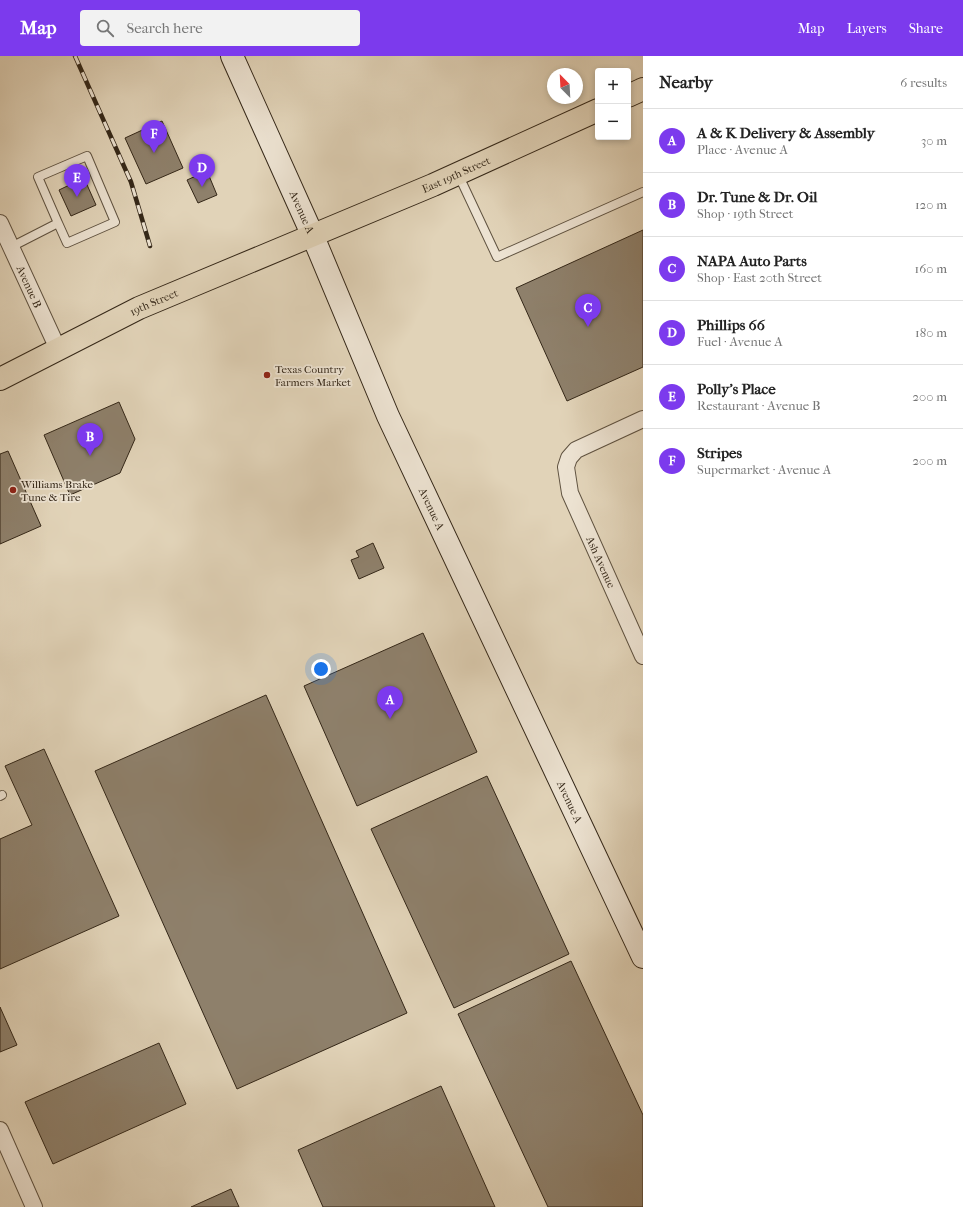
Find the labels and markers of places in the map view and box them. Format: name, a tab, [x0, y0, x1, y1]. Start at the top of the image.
pin: F	[141, 120, 167, 153]
pin: D	[189, 154, 215, 187]
pin: E	[64, 164, 90, 197]
pin: C	[575, 294, 601, 327]
place label: Texas Country Farmers Market	[275, 363, 351, 389]
marker: Texas Country Farmers Market	[262, 370, 272, 380]
pin: B	[77, 423, 103, 456]
place label: Williams Brake Tune & Tire	[20, 478, 93, 504]
marker: Williams Brake Tune & Tire	[8, 485, 18, 495]
pin: A	[377, 686, 403, 719]

